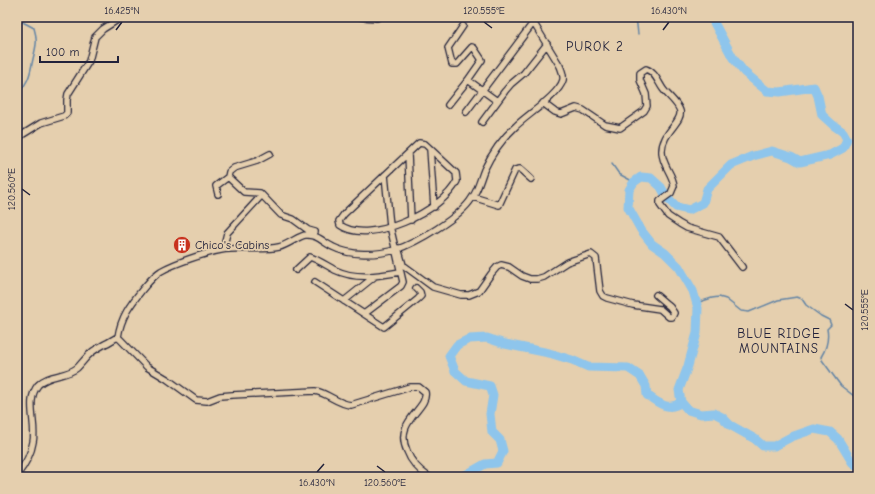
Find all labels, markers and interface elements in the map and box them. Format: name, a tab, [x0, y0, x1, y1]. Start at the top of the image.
text: 16.425°N	[104, 5, 140, 17]
text: 120.555°E	[463, 5, 505, 17]
text: 16.430°N	[651, 5, 687, 17]
scale bar	[40, 38, 118, 64]
district label: PUROK 2	[566, 39, 624, 54]
text: 100 m	[46, 45, 79, 59]
text: 120.560°E	[6, 168, 18, 210]
building icon: Chico's Cabins	[172, 235, 192, 255]
place label: Chico's Cabins	[195, 238, 269, 252]
text: 120.555°E	[859, 289, 871, 331]
district label: BLUE RIDGE MOUNTAINS	[737, 326, 821, 356]
text: 16.430°N	[299, 477, 335, 489]
text: 120.560°E	[364, 477, 406, 489]

